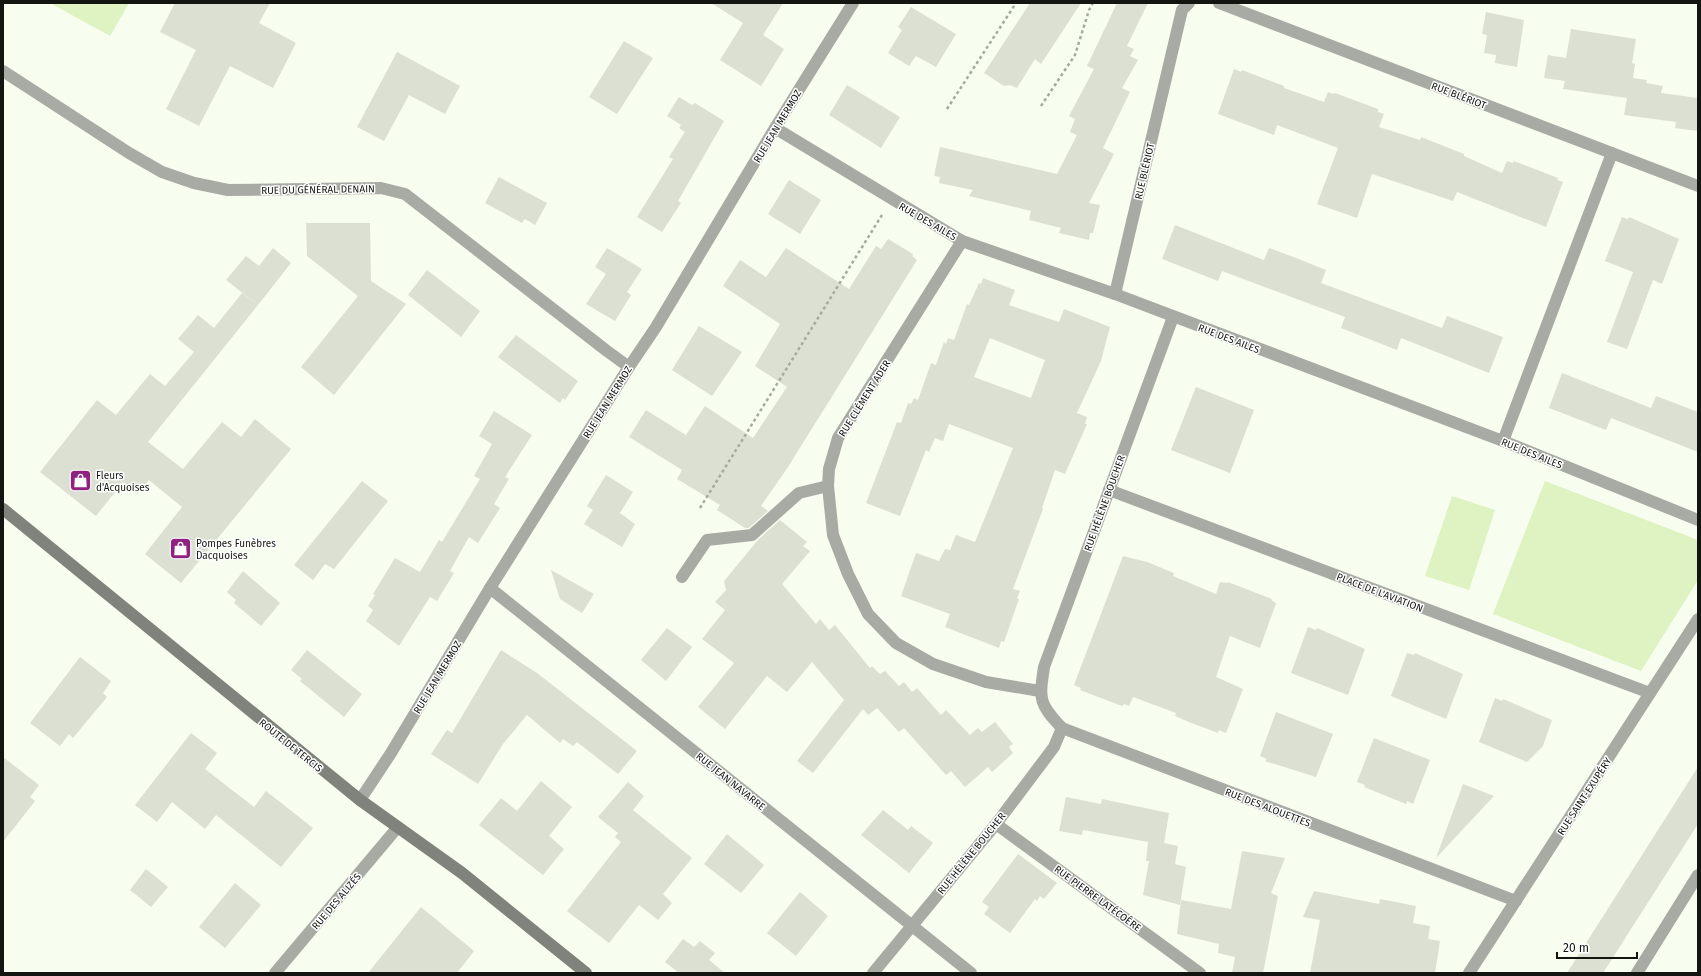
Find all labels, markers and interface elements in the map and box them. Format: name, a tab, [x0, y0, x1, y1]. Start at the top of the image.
street label: RUE BLÉRIOT	[1430, 78, 1489, 112]
street label: RUE JEAN MERMOZ	[751, 88, 804, 165]
street label: RUE BLÉRIOT	[1131, 140, 1158, 201]
street label: RUE DU GÉNÉRAL DENAIN	[261, 181, 375, 197]
street label: RUE DES AILES	[896, 200, 959, 244]
street label: RUE DES AILES	[1196, 322, 1262, 356]
street label: RUE CLÉMENT ADER	[835, 357, 893, 439]
street label: RUE JEAN MERMOZ	[581, 364, 635, 441]
street label: RUE DES AILES	[1499, 436, 1564, 472]
street label: RUE HÉLÈNE BOUCHER	[1080, 453, 1128, 553]
shop icon: Fleurs d'Acquoises	[68, 468, 94, 494]
place label: Fleurs d'Acquoises	[96, 470, 150, 494]
shop icon: Pompes Funèbres Dacquoises	[167, 536, 193, 562]
place label: Pompes Funèbres Dacquoises	[196, 538, 276, 562]
street label: PLACE DE L'AVIATION	[1335, 571, 1425, 615]
street label: RUE JEAN MERMOZ	[411, 639, 464, 716]
street label: ROUTE DE TERCIS	[256, 717, 325, 775]
street label: RUE JEAN NAVARRE	[693, 750, 767, 813]
street label: RUE SAINT-EXUPÉRY	[1554, 754, 1615, 838]
street label: RUE DES ALOUETTES	[1223, 786, 1313, 830]
street label: RUE HÉLÈNE BOUCHER	[934, 809, 1008, 897]
street label: RUE PIERRE LATÉCOÊRE	[1052, 862, 1144, 934]
street label: RUE DES ALIZÉS	[308, 869, 364, 932]
scale bar	[1557, 934, 1637, 960]
text: 20 m	[1563, 941, 1589, 955]

